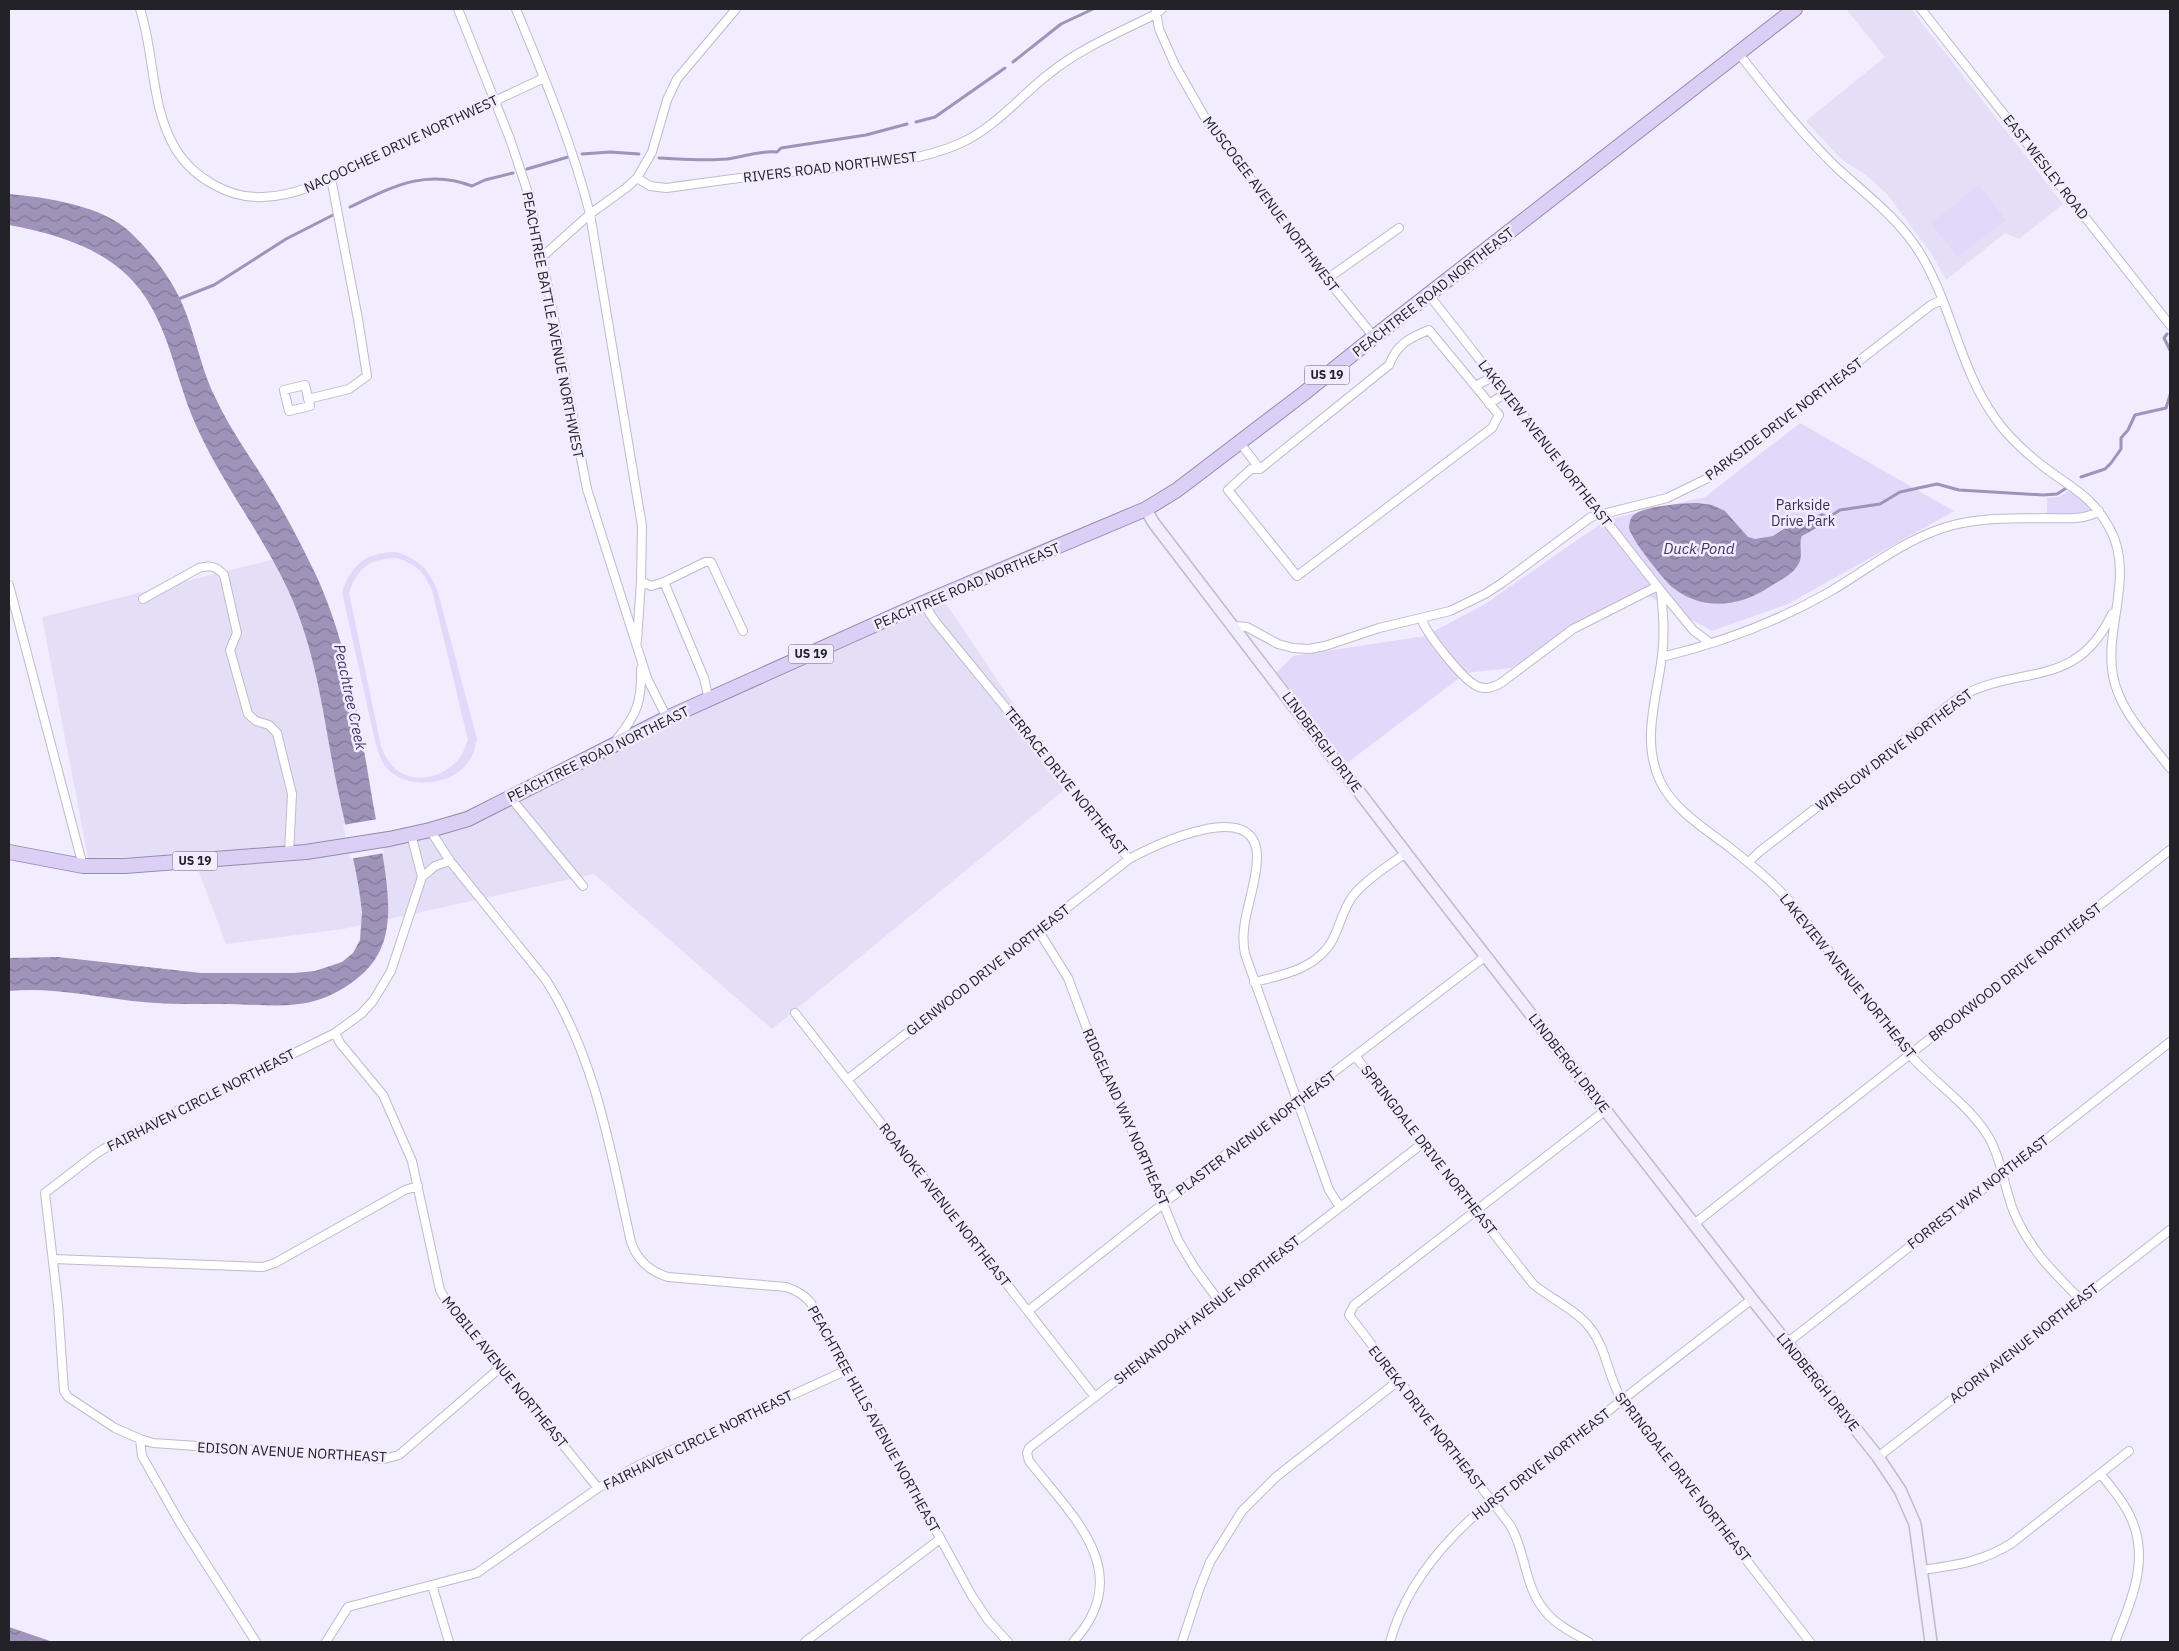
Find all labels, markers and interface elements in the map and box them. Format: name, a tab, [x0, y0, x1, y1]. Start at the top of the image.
street label: NACOOCHEE DRIVE NORTHWEST	[301, 91, 501, 197]
street label: EAST WESLEY ROAD	[1999, 111, 2093, 223]
street label: MUSCOGEE AVENUE NORTHWEST	[1199, 112, 1343, 296]
street label: RIVERS ROAD NORTHWEST	[742, 147, 918, 187]
street label: PEACHTREE BATTLE AVENUE NORTHWEST	[518, 190, 588, 460]
street label: PEACHTREE ROAD NORTHEAST	[1349, 223, 1517, 361]
street label: PARKSIDE DRIVE NORTHEAST	[1702, 354, 1866, 484]
street label: LAKEVIEW AVENUE NORTHEAST	[1474, 356, 1616, 530]
road number: US 19	[1304, 366, 1350, 384]
park label: Parkside Drive Park	[1771, 496, 1836, 530]
street label: PEACHTREE ROAD NORTHEAST	[871, 539, 1063, 633]
water label: Duck Pond	[1664, 539, 1735, 558]
water label: Peachtree Creek	[330, 642, 371, 752]
road number: US 19	[788, 644, 834, 664]
street label: WINSLOW DRIVE NORTHEAST	[1812, 685, 1976, 815]
street label: LINDBERGH DRIVE	[1278, 688, 1366, 796]
street label: PEACHTREE ROAD NORTHEAST	[504, 702, 692, 806]
street label: TERRACE DRIVE NORTHEAST	[1000, 703, 1132, 859]
road number: US 19	[172, 851, 218, 870]
street label: LAKEVIEW AVENUE NORTHEAST	[1776, 890, 1920, 1062]
street label: BROOKWOOD DRIVE NORTHEAST	[1925, 899, 2105, 1045]
street label: GLENWOOD DRIVE NORTHEAST	[902, 900, 1074, 1040]
street label: LINDBERGH DRIVE	[1524, 1010, 1614, 1116]
street label: RIDGELAND WAY NORTHEAST	[1079, 1025, 1173, 1209]
street label: FAIRHAVEN CIRCLE NORTHEAST	[104, 1045, 298, 1155]
street label: SPRINGDALE DRIVE NORTHEAST	[1357, 1061, 1501, 1239]
street label: PLASTER AVENUE NORTHEAST	[1172, 1067, 1340, 1199]
street label: ROANOKE AVENUE NORTHEAST	[875, 1119, 1015, 1291]
street label: FORREST WAY NORTHEAST	[1904, 1131, 2052, 1253]
street label: SHENANDOAH AVENUE NORTHEAST	[1110, 1232, 1304, 1388]
street label: ACORN AVENUE NORTHEAST	[1946, 1279, 2102, 1407]
street label: MOBILE AVENUE NORTHEAST	[438, 1293, 572, 1451]
street label: PEACHTREE HILLS AVENUE NORTHEAST	[804, 1302, 944, 1536]
street label: LINDBERGH DRIVE	[1773, 1329, 1863, 1435]
street label: EUREKA DRIVE NORTHEAST	[1365, 1342, 1489, 1494]
street label: FAIRHAVEN CIRCLE NORTHEAST	[600, 1386, 796, 1494]
street label: SPRINGDALE DRIVE NORTHEAST	[1611, 1388, 1755, 1566]
street label: HURST DRIVE NORTHEAST	[1468, 1404, 1614, 1524]
street label: EDISON AVENUE NORTHEAST	[197, 1438, 387, 1466]

